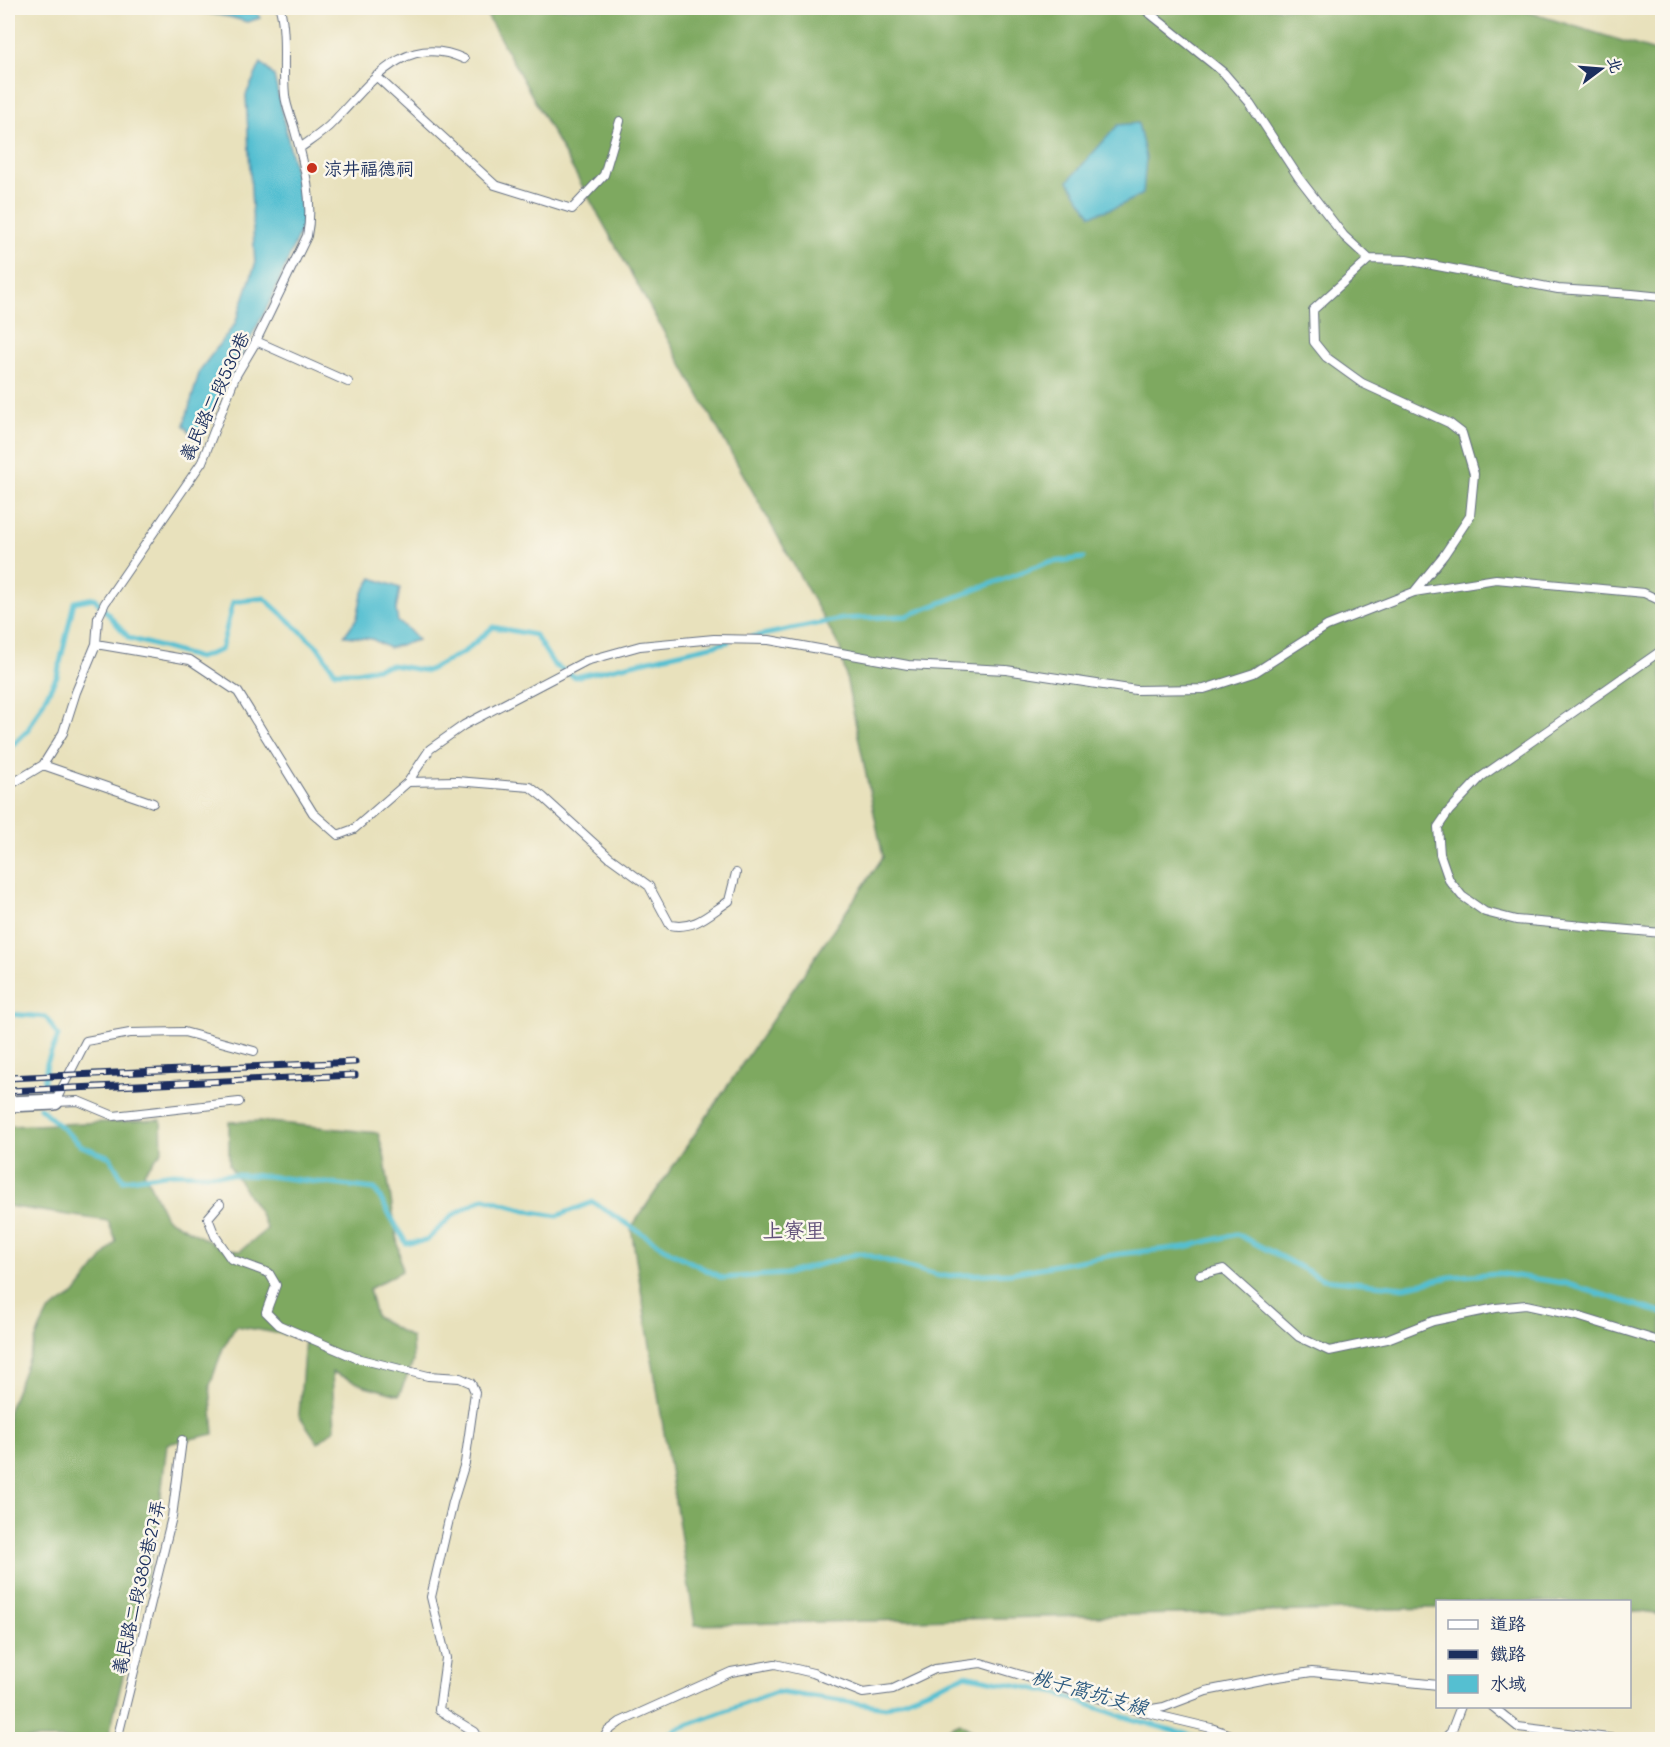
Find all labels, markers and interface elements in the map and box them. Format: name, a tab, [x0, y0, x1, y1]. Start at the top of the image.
north arrow	[1571, 39, 1631, 99]
text: 北	[1604, 54, 1628, 75]
place label: 涼井福德祠	[324, 156, 414, 180]
marker: 涼井福德祠	[305, 161, 319, 175]
street label: 義民路二段530巷	[174, 327, 254, 465]
district label: 上寮里	[763, 1216, 826, 1243]
street label: 義民路二段380巷27弄	[106, 1497, 170, 1677]
legend	[1436, 1600, 1631, 1708]
text: 道路	[1490, 1611, 1526, 1635]
text: 鐵路	[1490, 1641, 1526, 1665]
water label: 桃子窩坑支線	[1029, 1662, 1152, 1720]
text: 水域	[1490, 1671, 1526, 1695]

